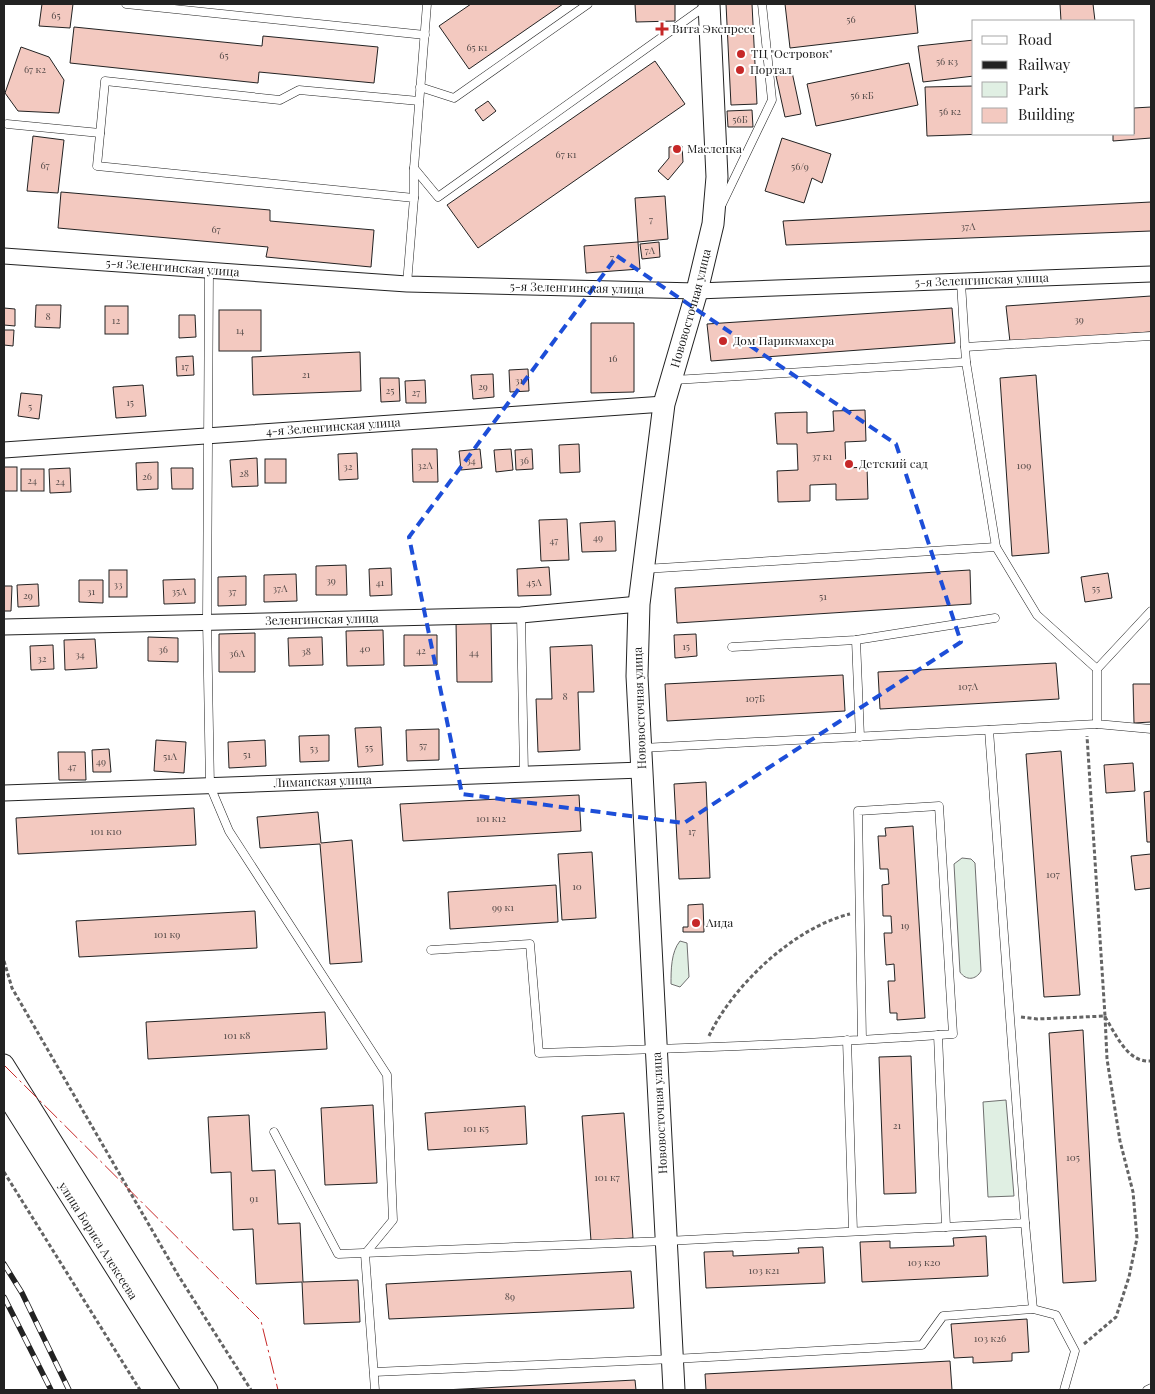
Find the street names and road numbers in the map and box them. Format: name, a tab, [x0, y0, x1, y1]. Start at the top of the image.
street label: Нововосточная улица	[666, 247, 714, 369]
street label: 5-я Зеленгинская улица	[105, 254, 240, 279]
street label: 5-я Зеленгинская улица	[914, 269, 1049, 290]
street label: 5-я Зеленгинская улица	[510, 277, 644, 297]
street label: 4-я Зеленгинская улица	[265, 413, 401, 439]
street label: Зеленгинская улица	[265, 609, 379, 628]
street label: Нововосточная улица	[629, 647, 649, 769]
street label: Лиманская улица	[272, 771, 372, 790]
street label: Нововосточная улица	[648, 1052, 670, 1174]
street label: улица Бориса Алексеева	[55, 1178, 142, 1302]

